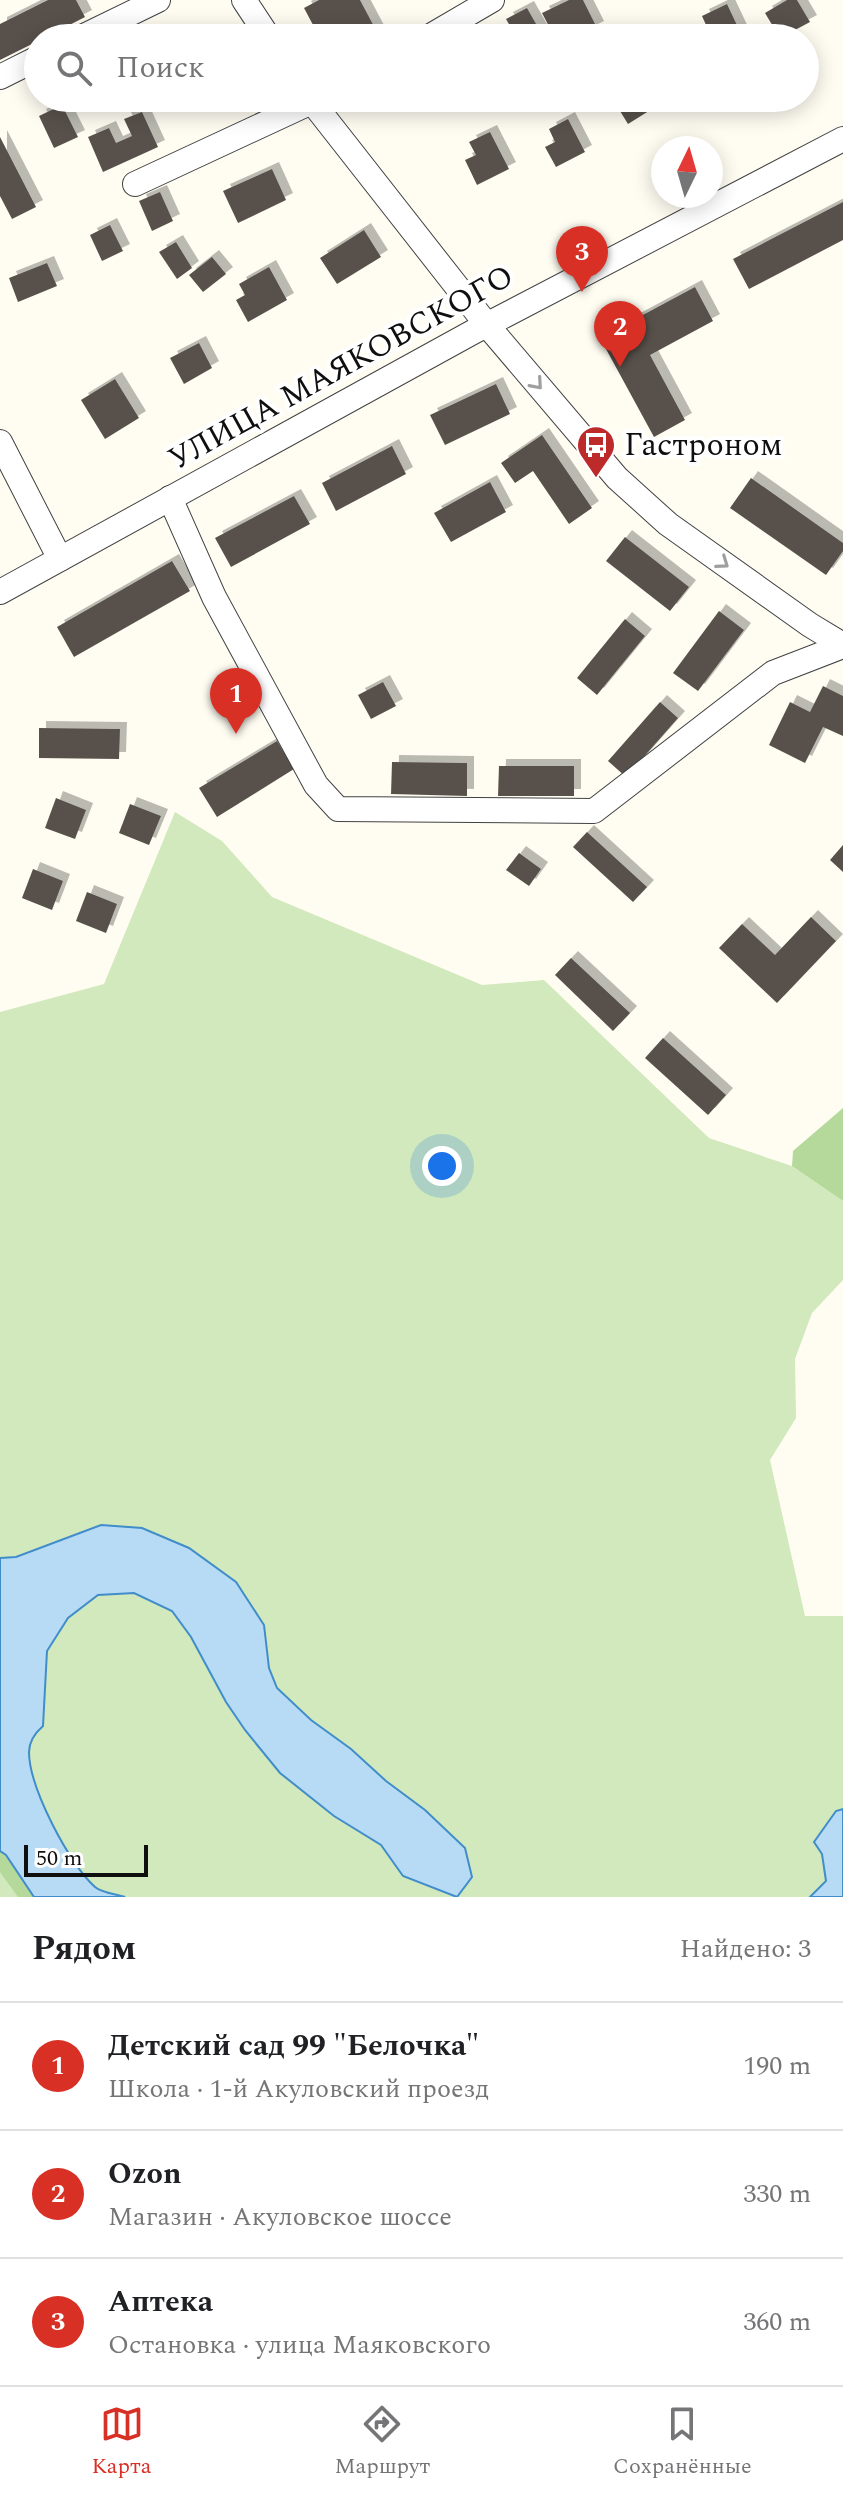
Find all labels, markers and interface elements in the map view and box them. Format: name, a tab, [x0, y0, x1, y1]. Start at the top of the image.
search box	[24, 24, 819, 112]
text: Поиск	[116, 45, 205, 91]
icon: search	[52, 46, 96, 90]
north arrow	[651, 136, 723, 208]
pin: 3	[556, 226, 608, 292]
street label: УЛИЦА МАЯКОВСКОГО	[159, 252, 523, 484]
pin: 2	[594, 301, 646, 367]
one-way arrow	[527, 375, 542, 389]
place label: Гастроном	[624, 421, 783, 470]
bus stop icon: Гастроном	[575, 424, 617, 479]
one-way arrow	[715, 553, 729, 568]
pin: 1	[210, 668, 262, 734]
your location	[422, 1146, 462, 1186]
scale bar	[24, 1841, 148, 1877]
text: 50 m	[36, 1842, 82, 1875]
text: Рядом	[32, 1923, 136, 1975]
text: Найдено: 3	[680, 1929, 811, 1969]
text: Детский сад 99 "Белочка"	[108, 2023, 479, 2069]
text: 1	[51, 2046, 65, 2086]
text: 190 m	[743, 2046, 811, 2086]
text: Школа · 1-й Акуловский проезд	[108, 2069, 489, 2109]
text: Ozon	[108, 2151, 182, 2197]
text: 2	[51, 2174, 65, 2214]
text: 330 m	[743, 2174, 811, 2214]
text: Магазин · Акуловское шоссе	[108, 2197, 452, 2237]
text: Аптека	[108, 2279, 213, 2325]
text: 3	[51, 2302, 65, 2342]
text: 360 m	[743, 2302, 811, 2342]
text: Остановка · улица Маяковского	[108, 2325, 491, 2365]
tab: Карта	[91, 2402, 152, 2483]
tab: Маршрут	[334, 2402, 430, 2483]
tab: Сохранённые	[613, 2402, 752, 2483]

